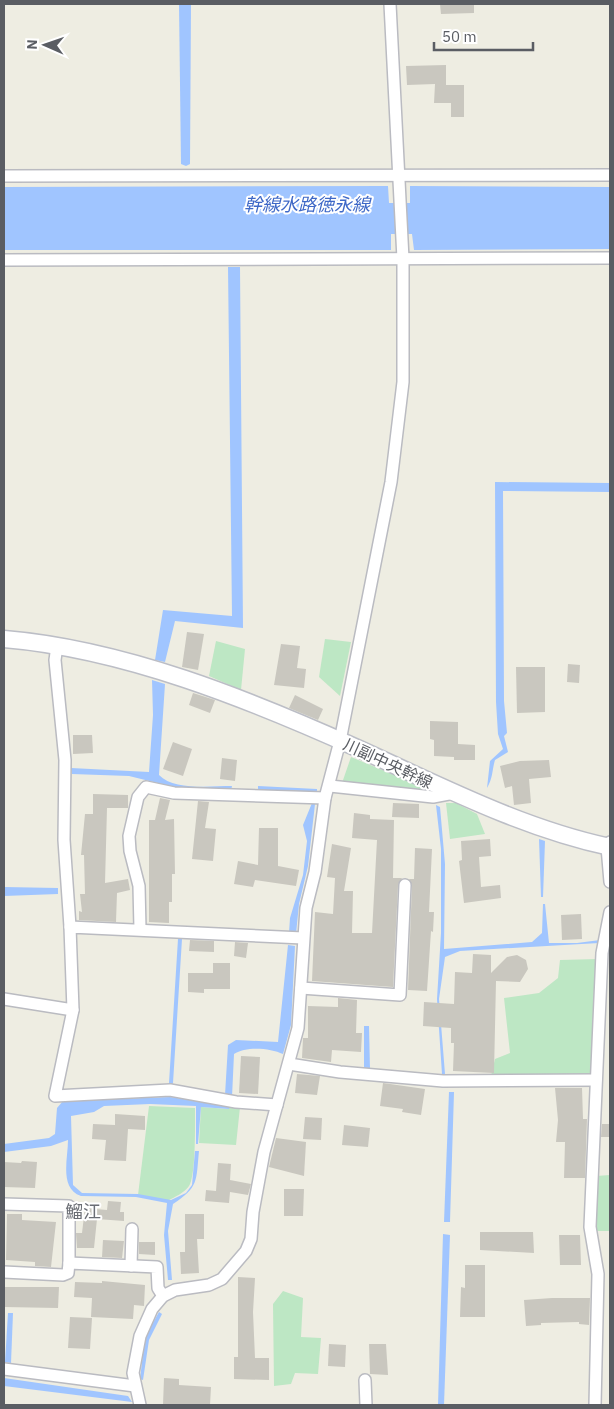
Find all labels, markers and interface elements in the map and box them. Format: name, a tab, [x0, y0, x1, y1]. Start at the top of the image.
north arrow	[20, 20, 70, 70]
scale bar	[434, 20, 533, 52]
text: 50 m	[442, 27, 477, 46]
text: N	[23, 39, 41, 50]
water label: 幹線水路徳永線	[244, 193, 372, 216]
street label: 川副中央幹線	[340, 734, 436, 792]
district label: 鰡江	[65, 1200, 101, 1223]

